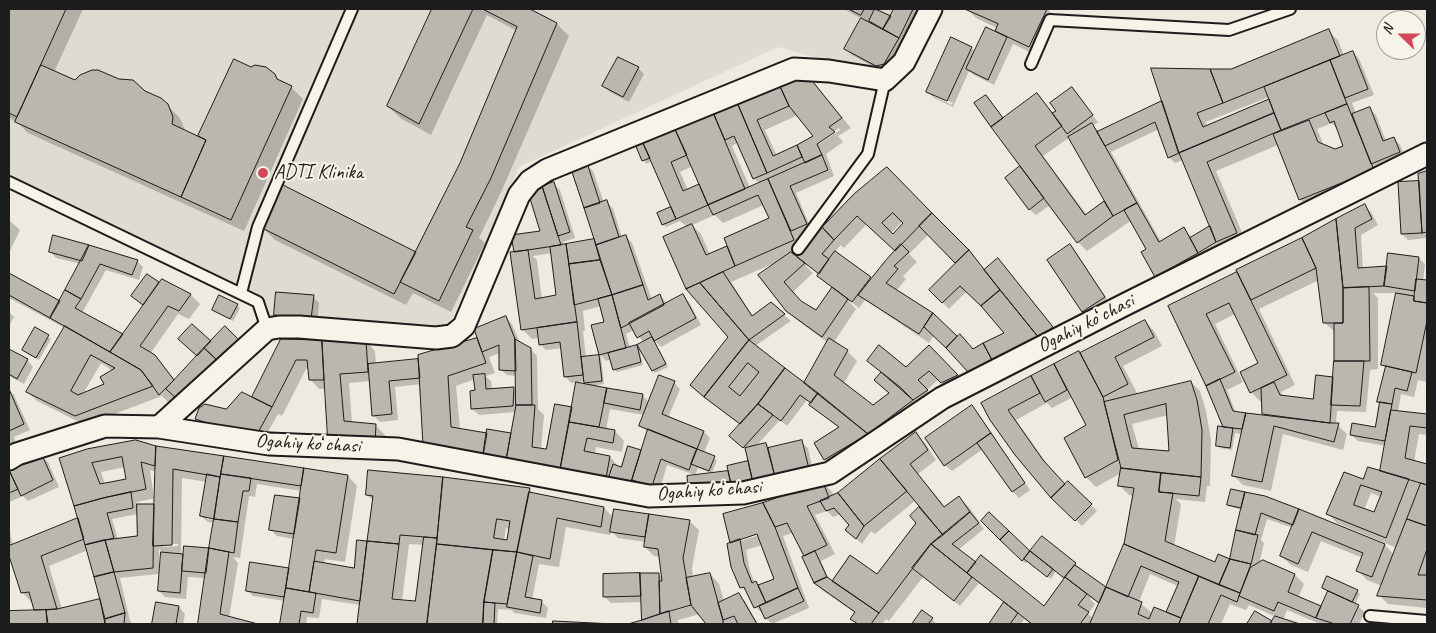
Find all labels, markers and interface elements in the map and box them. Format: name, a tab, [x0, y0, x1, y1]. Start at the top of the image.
north arrow	[1376, 10, 1426, 60]
text: N	[1378, 22, 1397, 37]
place label: ADTI Klinika	[274, 161, 363, 185]
marker: ADTI Klinika	[256, 166, 270, 180]
street label: Ogahiy koʻchasi	[1034, 289, 1138, 359]
street label: Ogahiy koʻchasi	[255, 429, 361, 459]
street label: Ogahiy koʻchasi	[656, 475, 762, 507]

